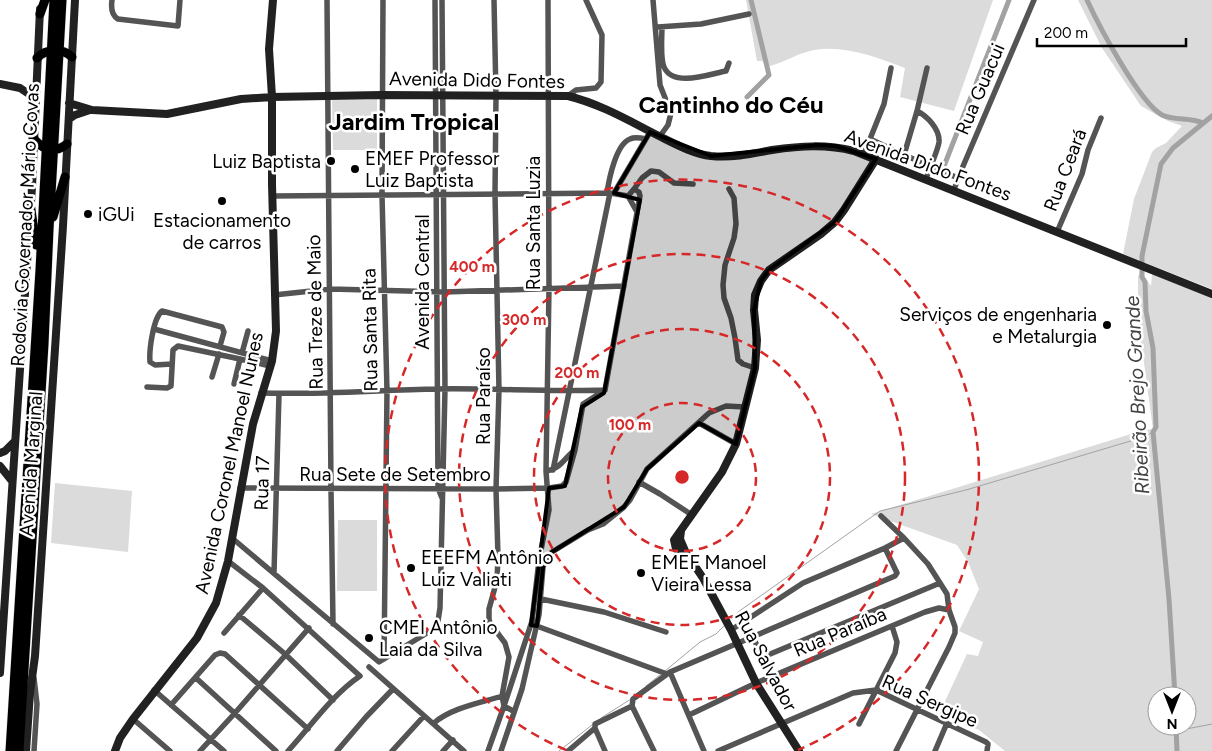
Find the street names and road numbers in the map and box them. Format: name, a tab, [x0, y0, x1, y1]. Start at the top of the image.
street label: Rua Guacui	[950, 40, 1010, 138]
street label: Avenida Dido Fontes	[389, 67, 565, 93]
street label: Rodovia Governador Mário Covas	[6, 83, 44, 367]
street label: Avenida Dido Fontes	[841, 124, 1015, 206]
street label: Rua Ceará	[1039, 125, 1091, 215]
street label: Rua Santa Luzia	[522, 156, 545, 290]
street label: Avenida Central	[411, 214, 434, 350]
street label: Rua Treze de Maio	[302, 234, 328, 390]
street label: Rua Santa Rita	[357, 268, 383, 392]
street label: Avenida Coronel Manoel Nunes	[190, 330, 268, 596]
street label: Rua Paraíso	[472, 347, 495, 445]
street label: Avenida Marginal	[14, 391, 48, 537]
street label: Rua 17	[250, 455, 274, 511]
street label: Rua Sete de Setembro	[299, 463, 491, 486]
street label: Rua Paraíba	[790, 602, 890, 662]
street label: Rua Salvador	[730, 607, 802, 716]
street label: Rua Sergipe	[878, 670, 982, 732]

